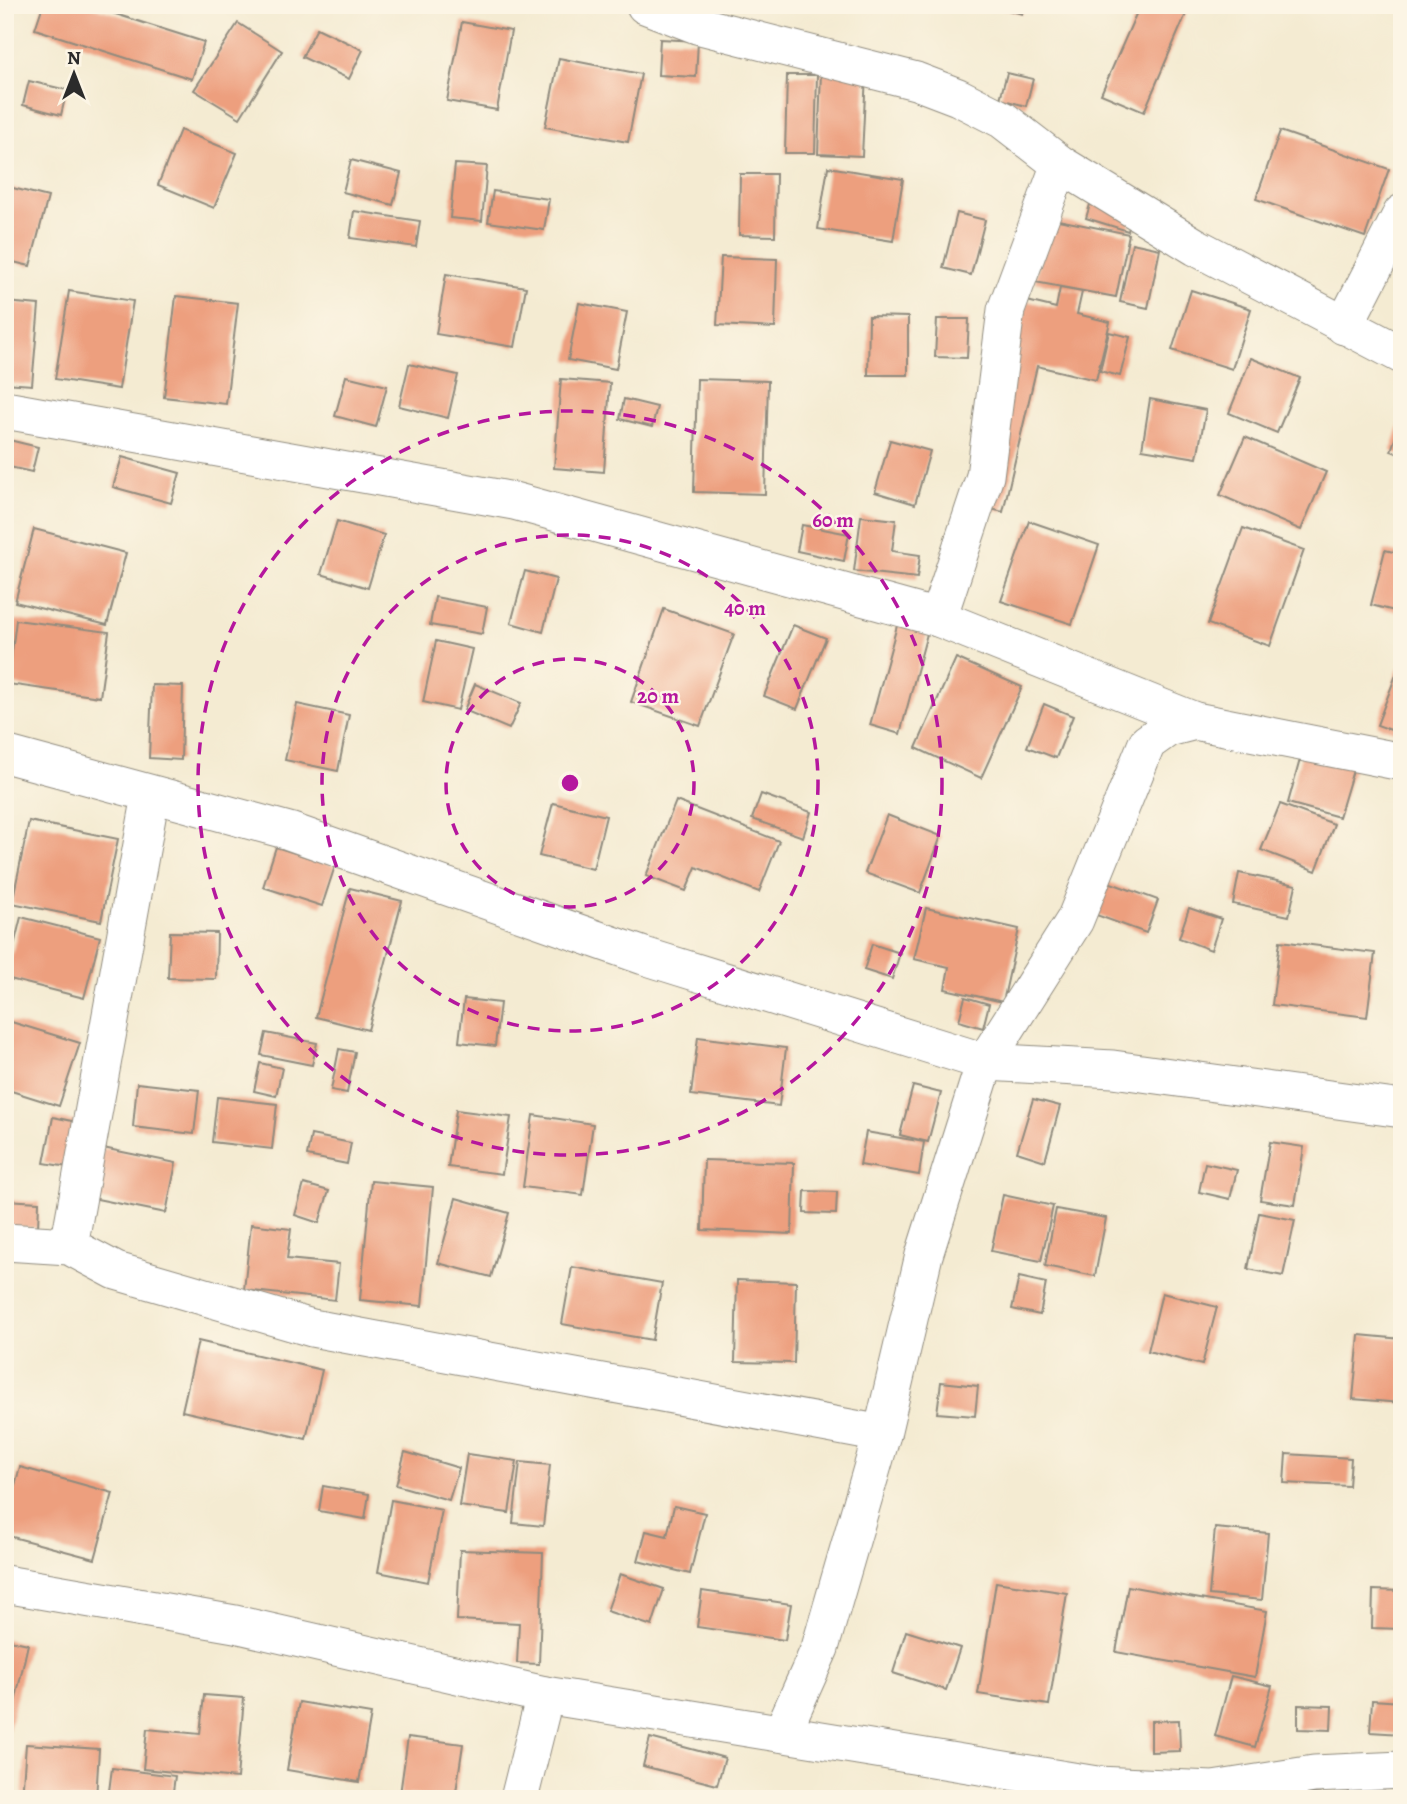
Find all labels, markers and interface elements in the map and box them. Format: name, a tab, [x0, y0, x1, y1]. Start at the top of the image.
north arrow	[38, 38, 108, 108]
text: N	[67, 45, 81, 71]
text: 60 m	[812, 506, 854, 534]
text: 40 m	[724, 594, 766, 622]
text: 20 m	[637, 682, 679, 710]
centre of rings	[558, 771, 582, 795]

